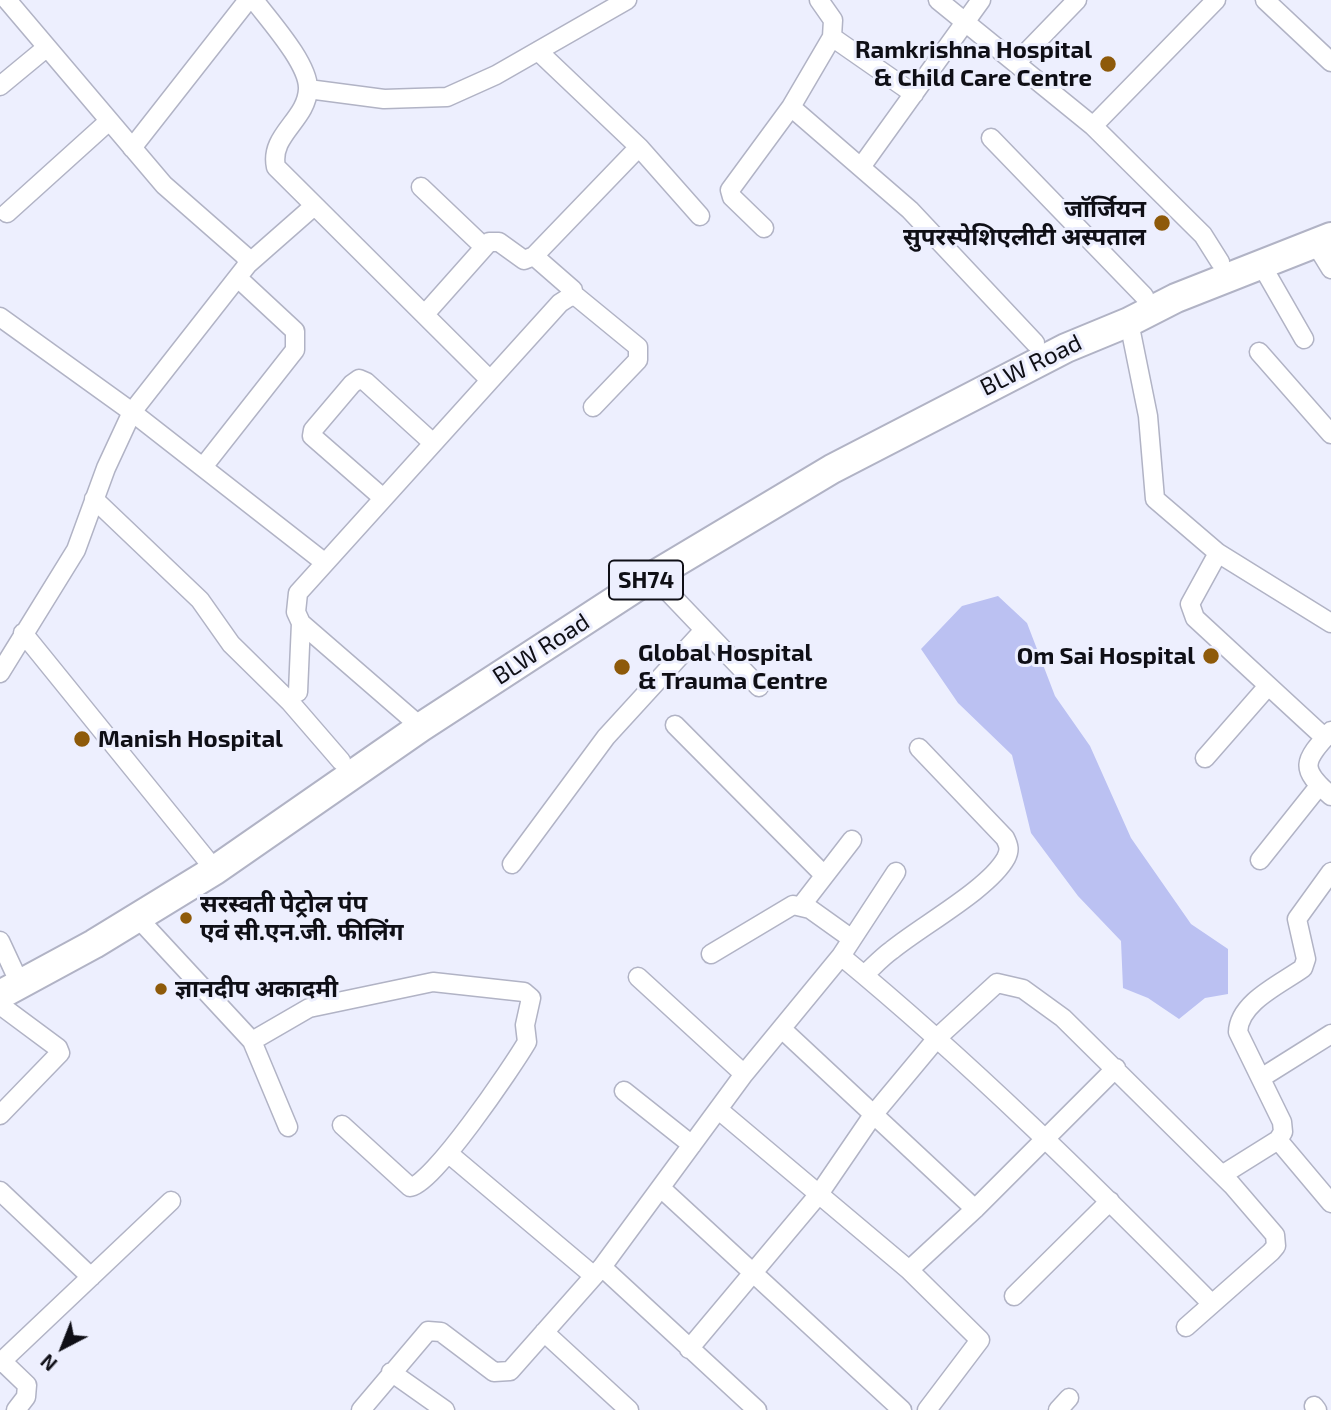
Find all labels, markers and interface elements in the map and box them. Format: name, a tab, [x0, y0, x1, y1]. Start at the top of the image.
place label: Ramkrishna Hospital & Child Care Centre	[855, 36, 1092, 92]
marker: Ramkrishna Hospital & Child Care Centre	[1098, 54, 1118, 74]
place label: जाॅर्जियन सुपरस्पेशिएलीटी अस्पताल	[903, 195, 1146, 251]
marker: जाॅर्जियन सुपरस्पेशिएलीटी अस्पताल	[1152, 213, 1172, 233]
street label: BLW Road	[976, 328, 1086, 402]
road number: SH74	[609, 560, 683, 600]
street label: BLW Road	[487, 607, 595, 691]
place label: Global Hospital & Trauma Centre	[638, 639, 828, 695]
place label: Om Sai Hospital	[1017, 642, 1195, 670]
marker: Om Sai Hospital	[1201, 646, 1221, 666]
marker: Global Hospital & Trauma Centre	[612, 657, 632, 677]
place label: Manish Hospital	[98, 725, 283, 753]
marker: Manish Hospital	[72, 729, 92, 749]
place label: सरस्वती पेट्रोल पंप एवं सी.एन.जी. फीलिंग	[200, 890, 404, 946]
marker: सरस्वती पेट्रोल पंप एवं सी.एन.जी. फीलिंग	[178, 910, 194, 926]
place label: ज्ञानदीप अकादमी	[175, 975, 338, 1003]
marker: ज्ञानदीप अकादमी	[153, 981, 169, 997]
north arrow	[28, 1312, 98, 1382]
text: N	[36, 1350, 61, 1376]

